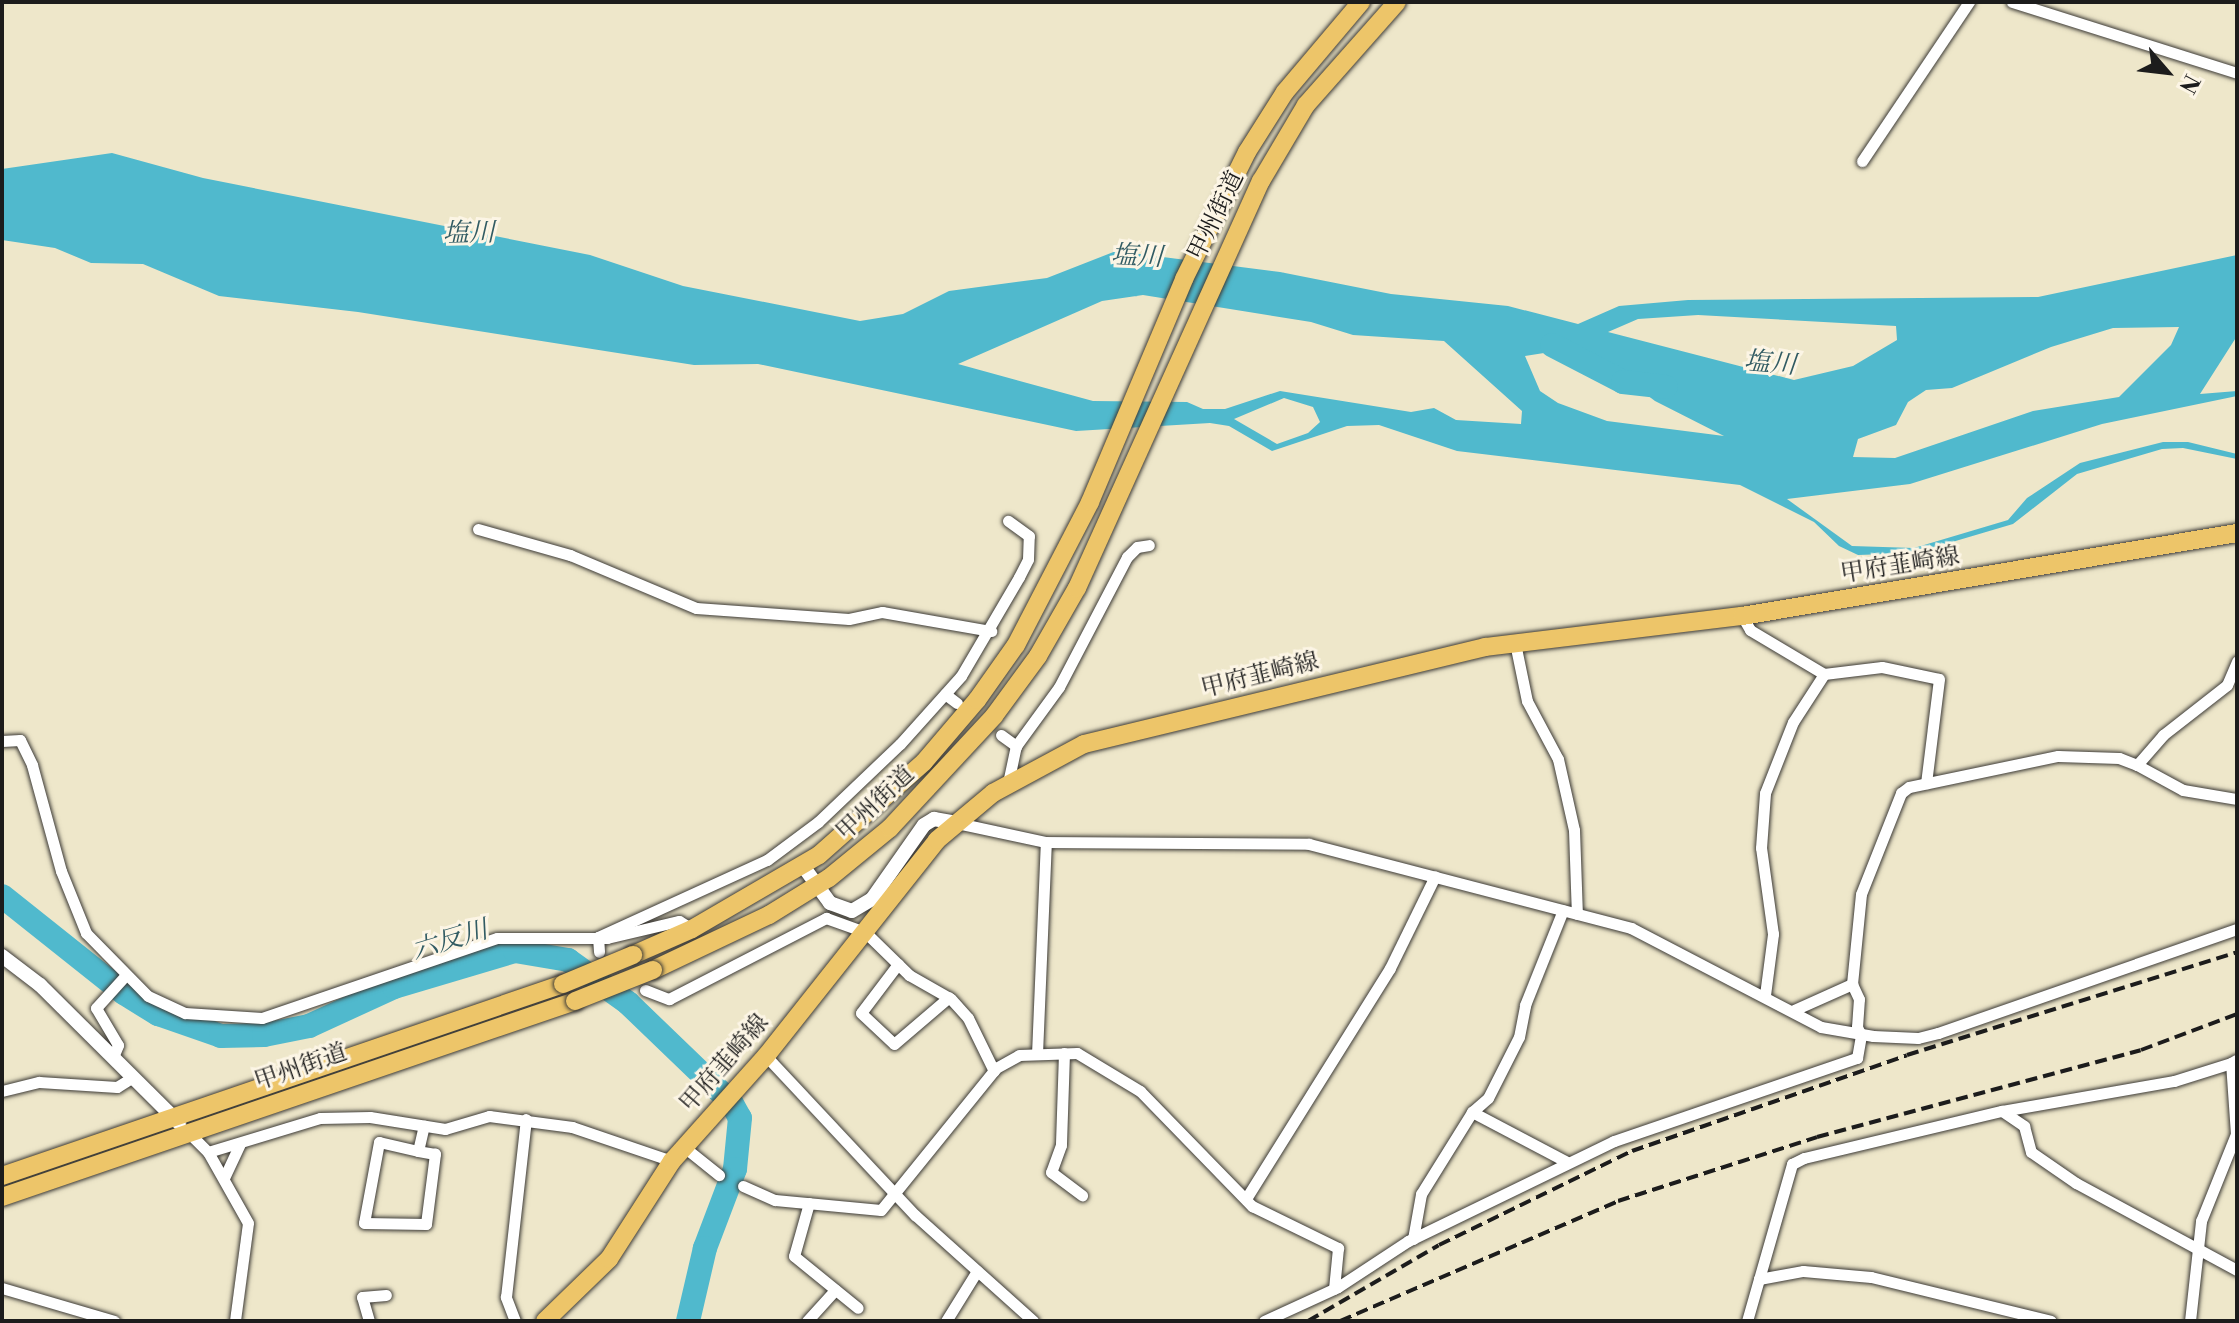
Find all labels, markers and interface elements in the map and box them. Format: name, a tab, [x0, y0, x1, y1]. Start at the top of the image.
north arrow	[2127, 32, 2207, 112]
text: N	[2173, 69, 2205, 98]
street label: 甲州街道	[1183, 167, 1251, 265]
water label: 塩川	[443, 218, 495, 250]
water label: 塩川	[1110, 240, 1164, 274]
water label: 塩川	[1743, 346, 1797, 382]
street label: 甲府韮崎線	[1838, 542, 1962, 590]
street label: 甲府韮崎線	[1198, 648, 1322, 704]
street label: 甲州街道	[831, 761, 921, 847]
water label: 六反川	[408, 915, 492, 967]
street label: 甲府韮崎線	[675, 1009, 775, 1119]
street label: 甲州街道	[251, 1039, 351, 1097]

